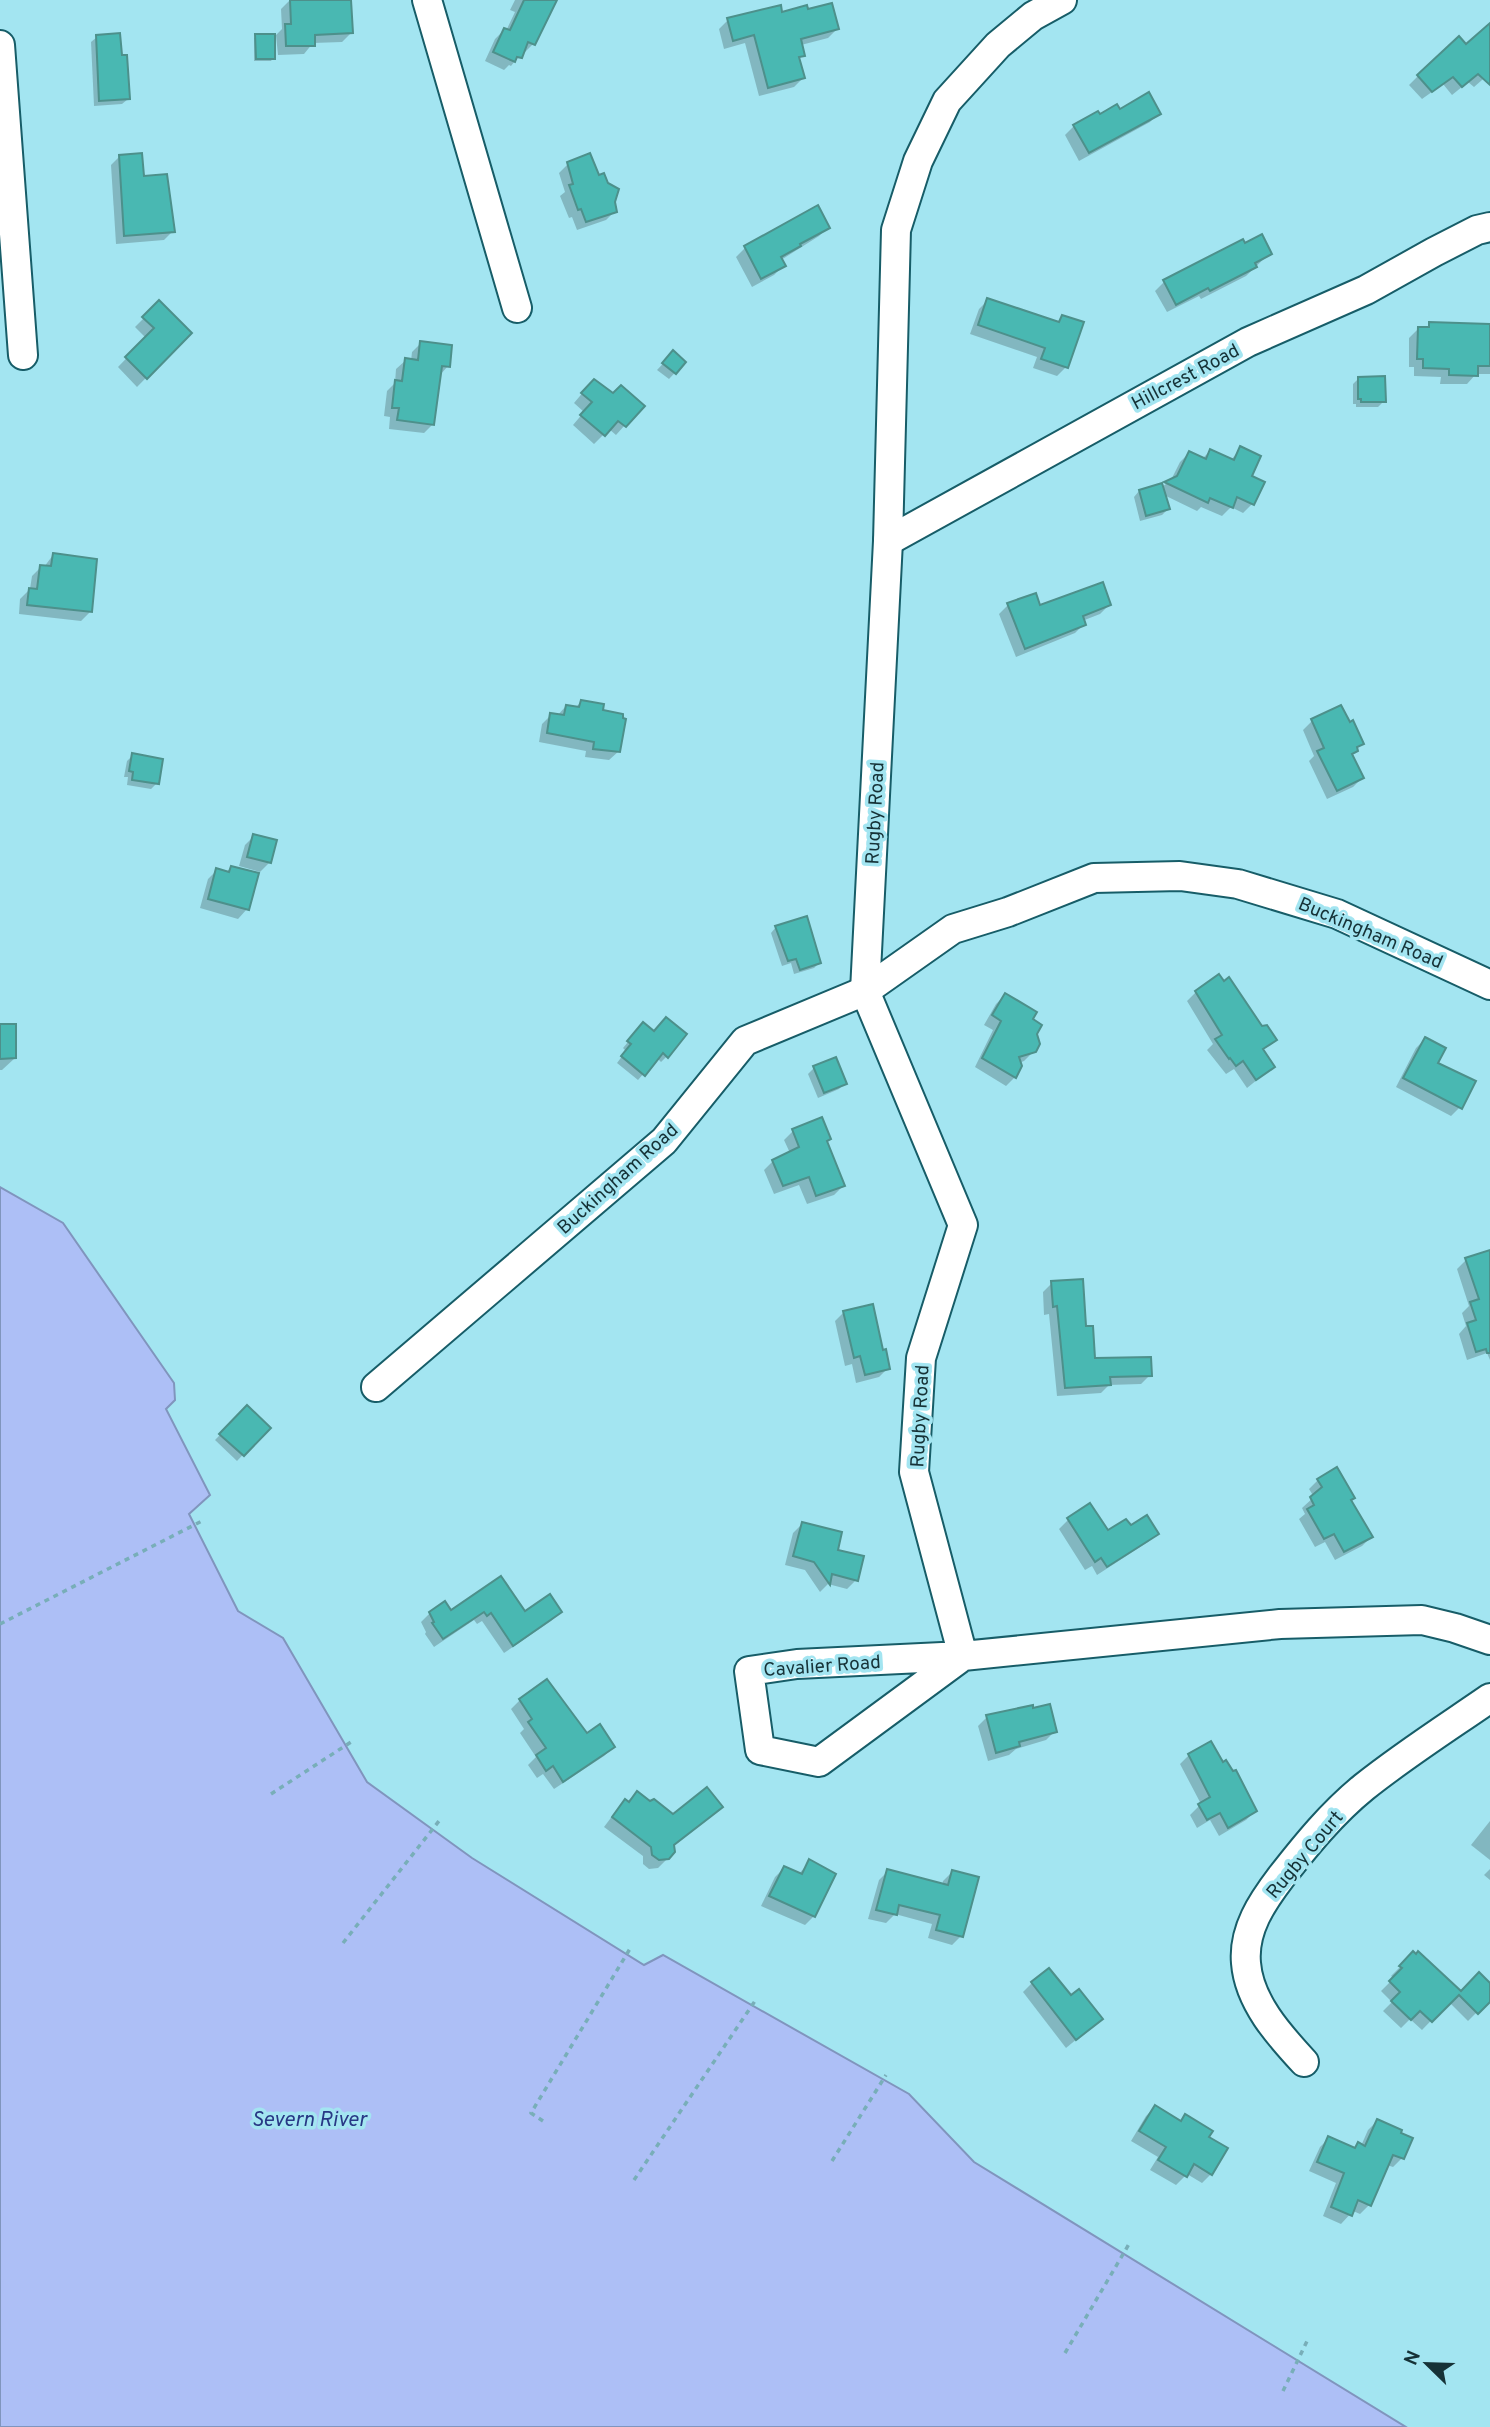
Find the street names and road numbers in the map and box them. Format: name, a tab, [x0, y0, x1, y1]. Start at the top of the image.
street label: Hillcrest Road	[1128, 339, 1244, 416]
street label: Rugby Road	[861, 761, 891, 865]
street label: Buckingham Road	[1294, 893, 1446, 975]
street label: Buckingham Road	[553, 1119, 684, 1240]
street label: Rugby Road	[906, 1364, 936, 1468]
street label: Cavalier Road	[763, 1651, 882, 1683]
street label: Rugby Court	[1262, 1806, 1349, 1904]

